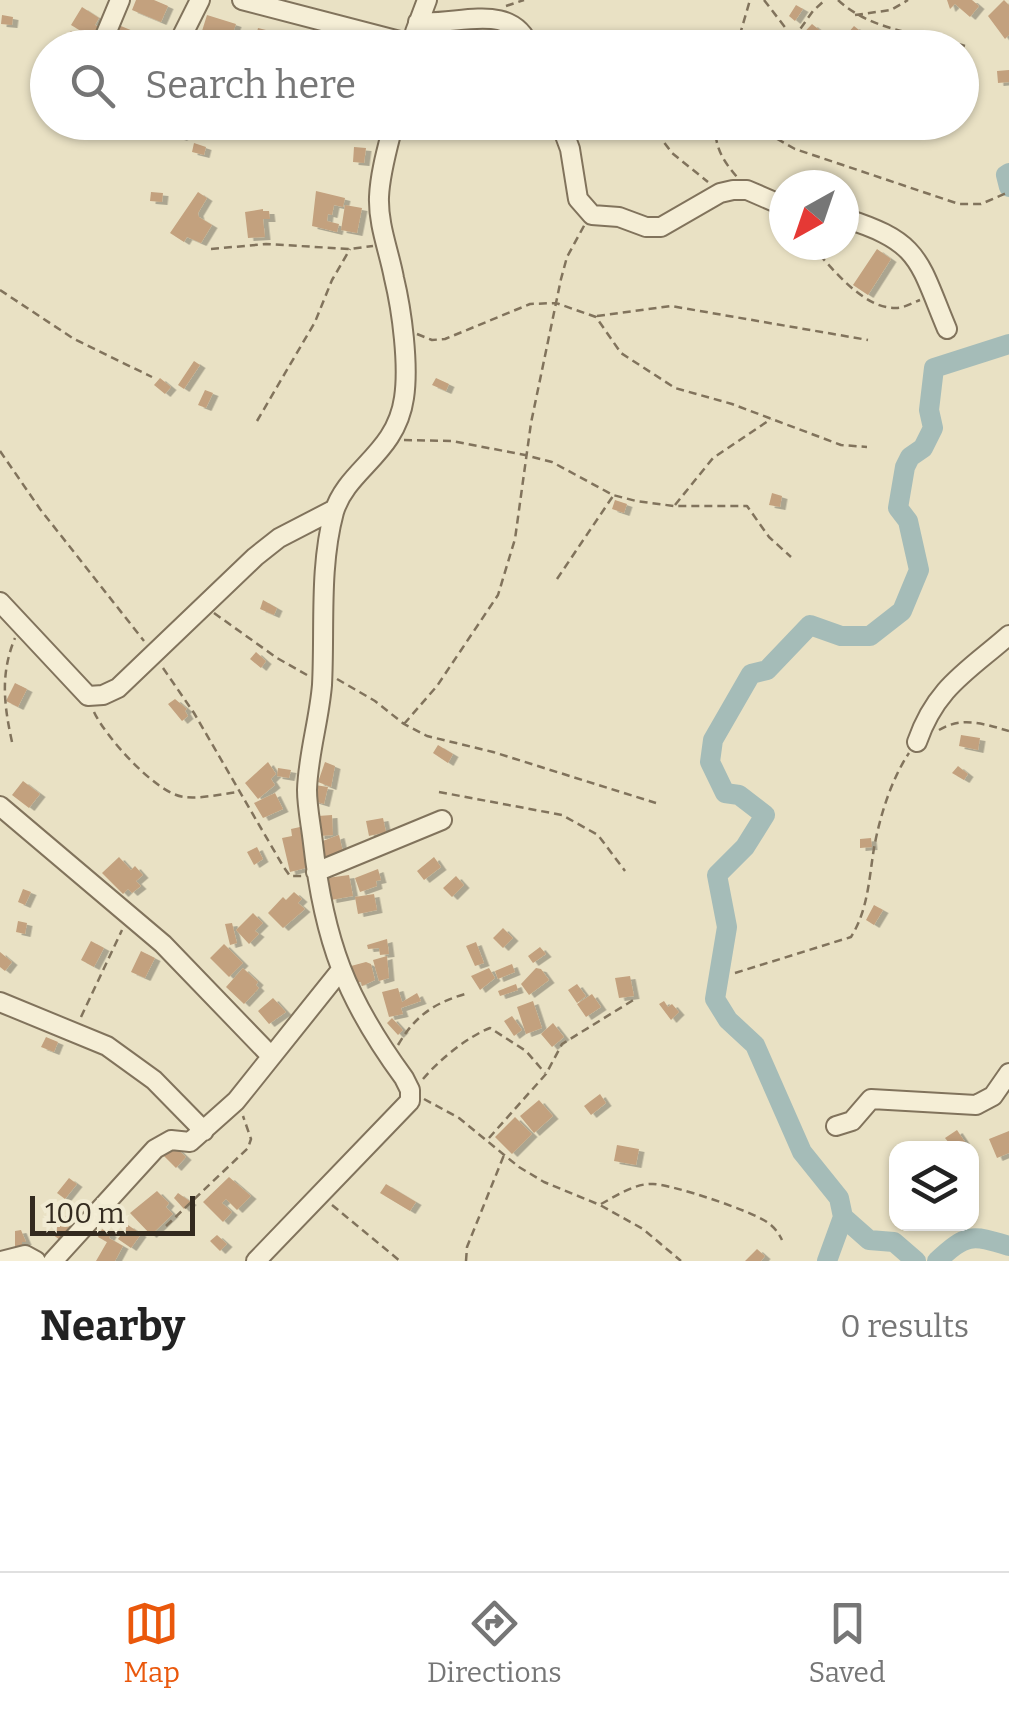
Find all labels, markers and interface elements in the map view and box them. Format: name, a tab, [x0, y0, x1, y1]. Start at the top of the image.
search box	[30, 30, 979, 140]
icon: search	[65, 58, 120, 113]
text: Search here	[145, 62, 356, 108]
north arrow	[769, 170, 859, 260]
map controls	[889, 1141, 979, 1231]
button: layers	[889, 1141, 979, 1231]
scale bar	[30, 1191, 195, 1236]
text: 100 m	[45, 1197, 125, 1230]
text: Nearby	[40, 1301, 185, 1351]
text: 0 results	[840, 1307, 969, 1345]
tab: Map	[123, 1596, 180, 1689]
tab: Directions	[427, 1596, 562, 1689]
tab: Saved	[809, 1596, 886, 1689]

